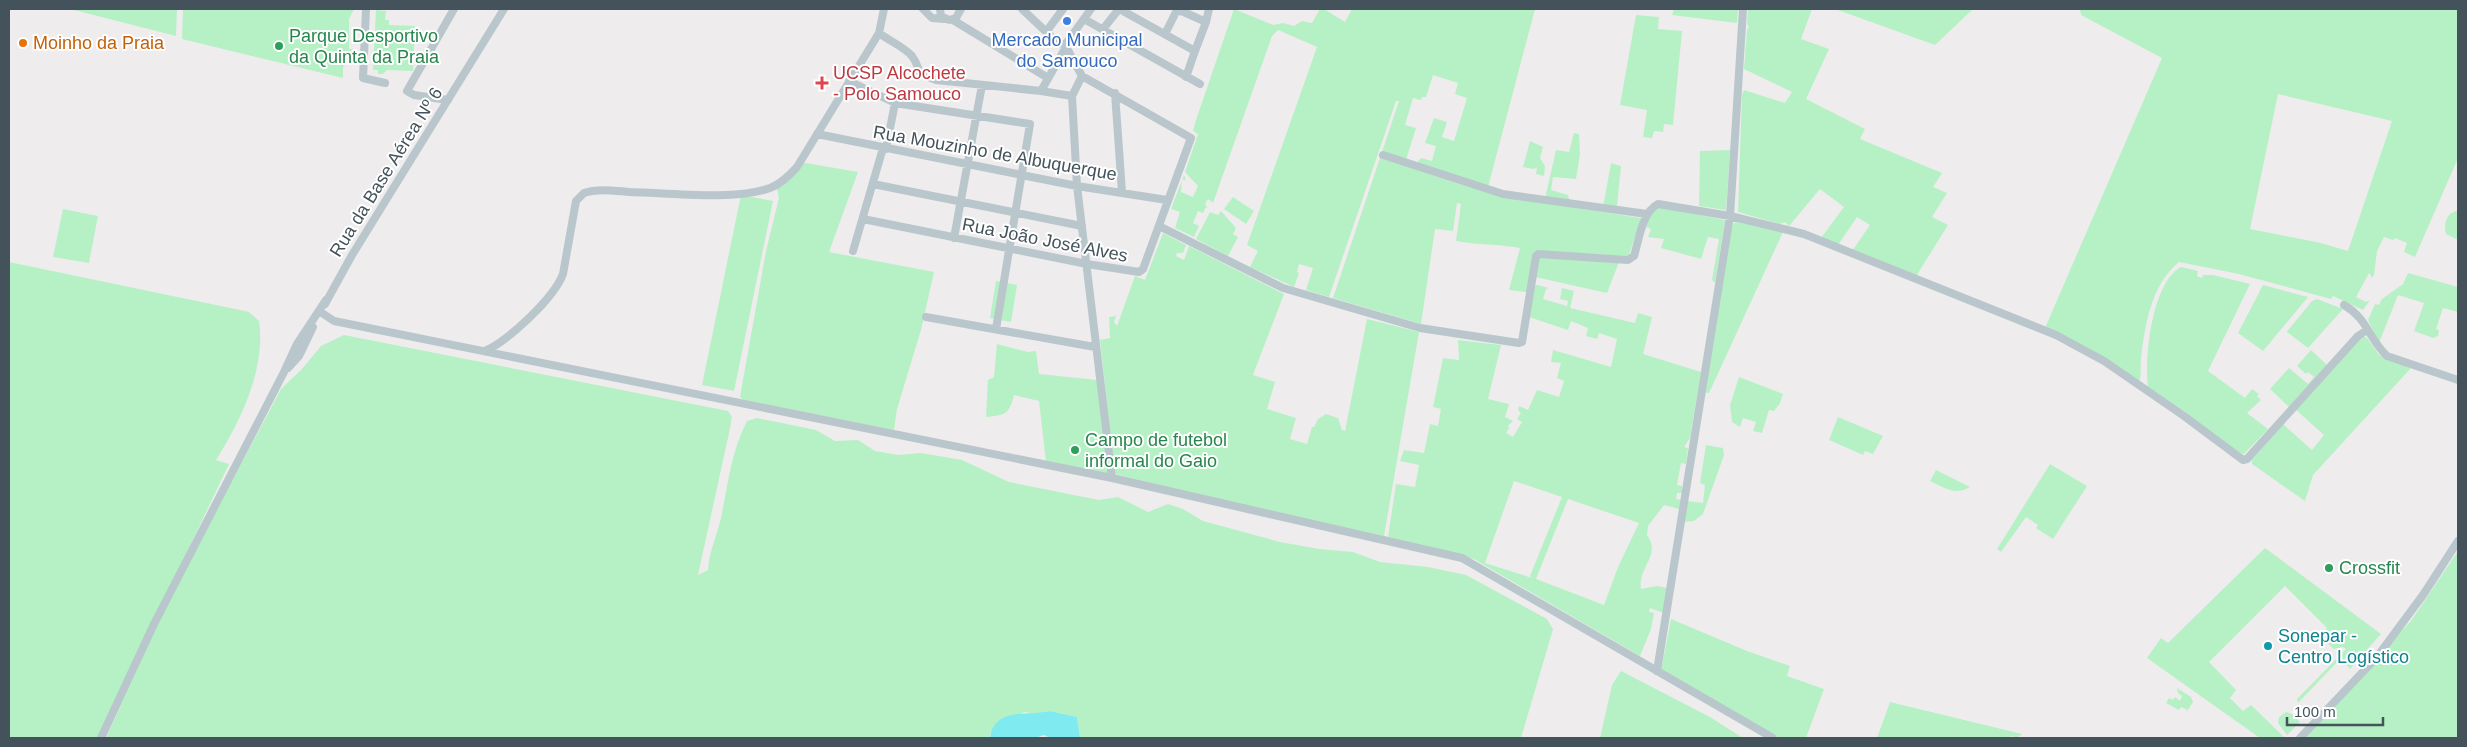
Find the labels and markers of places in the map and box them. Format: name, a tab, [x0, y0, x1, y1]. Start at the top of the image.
marker: Mercado Municipal do Samouco	[1061, 15, 1073, 27]
place label: Parque Desportivo da Quinta da Praia	[289, 26, 440, 67]
place label: Mercado Municipal do Samouco	[991, 30, 1143, 71]
place label: Moinho da Praia	[33, 33, 165, 53]
marker: Moinho da Praia	[17, 37, 29, 49]
marker: Parque Desportivo da Quinta da Praia	[273, 40, 285, 52]
place label: UCSP Alcochete - Polo Samouco	[833, 63, 966, 104]
marker: UCSP Alcochete - Polo Samouco	[815, 76, 829, 90]
place label: Campo de futebol informal do Gaio	[1085, 430, 1227, 471]
marker: Campo de futebol informal do Gaio	[1069, 444, 1081, 456]
place label: Crossfit	[2339, 558, 2400, 578]
marker: Crossfit	[2323, 562, 2335, 574]
place label: Sonepar - Centro Logístico	[2278, 626, 2409, 667]
marker: Sonepar - Centro Logístico	[2262, 640, 2274, 652]

